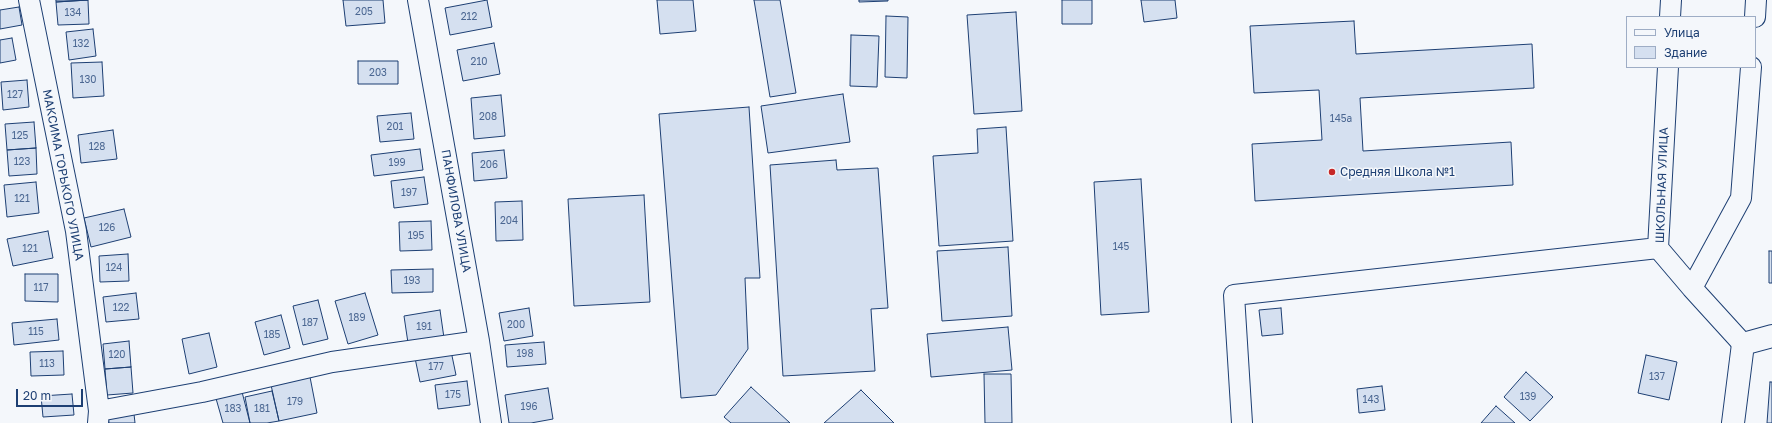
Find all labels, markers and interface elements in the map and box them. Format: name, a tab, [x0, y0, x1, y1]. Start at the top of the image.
house number: 205	[355, 6, 373, 18]
house number: 134	[65, 7, 81, 19]
house number: 212	[461, 11, 477, 23]
legend	[1626, 16, 1756, 68]
text: Улица	[1664, 25, 1700, 40]
house number: 132	[73, 38, 89, 50]
text: Здание	[1664, 45, 1707, 60]
house number: 210	[471, 56, 487, 68]
house number: 203	[369, 67, 387, 79]
house number: 130	[80, 74, 96, 86]
street label: МАКСИМА ГОРЬКОГО УЛИЦА	[39, 88, 87, 262]
house number: 127	[7, 89, 23, 101]
house number: 208	[479, 111, 497, 123]
house number: 145а	[1330, 113, 1352, 125]
house number: 201	[387, 121, 403, 133]
street label: ШКОЛЬНАЯ УЛИЦА	[1653, 127, 1671, 243]
house number: 125	[12, 130, 28, 142]
house number: 128	[89, 141, 105, 153]
street label: ПАНФИЛОВА УЛИЦА	[438, 148, 474, 274]
house number: 123	[14, 156, 30, 168]
house number: 199	[389, 157, 405, 169]
house number: 206	[480, 159, 498, 171]
place label: Средняя Школа №1	[1340, 165, 1455, 179]
marker: Средняя Школа №1	[1327, 167, 1337, 177]
house number: 197	[401, 187, 417, 199]
house number: 121	[14, 193, 30, 205]
house number: 204	[500, 215, 518, 227]
house number: 126	[99, 222, 115, 234]
house number: 195	[408, 230, 424, 242]
house number: 145	[1113, 241, 1129, 253]
house number: 121	[22, 243, 38, 255]
house number: 124	[106, 262, 122, 274]
house number: 193	[404, 275, 420, 287]
house number: 117	[34, 282, 48, 294]
house number: 122	[113, 302, 129, 314]
house number: 189	[349, 312, 365, 324]
house number: 187	[302, 317, 318, 329]
house number: 200	[507, 319, 525, 331]
house number: 191	[416, 321, 432, 333]
house number: 115	[28, 326, 44, 338]
house number: 185	[264, 329, 280, 341]
house number: 198	[517, 348, 533, 360]
house number: 120	[109, 349, 125, 361]
house number: 113	[39, 358, 55, 370]
house number: 177	[428, 361, 444, 373]
house number: 137	[1649, 371, 1665, 383]
scale bar	[18, 381, 85, 407]
text: 20 m	[23, 388, 51, 403]
house number: 175	[445, 389, 461, 401]
house number: 139	[1520, 391, 1536, 403]
house number: 143	[1363, 394, 1379, 406]
house number: 179	[287, 396, 303, 408]
house number: 196	[521, 401, 537, 413]
house number: 183	[225, 403, 241, 415]
house number: 181	[254, 403, 270, 415]

